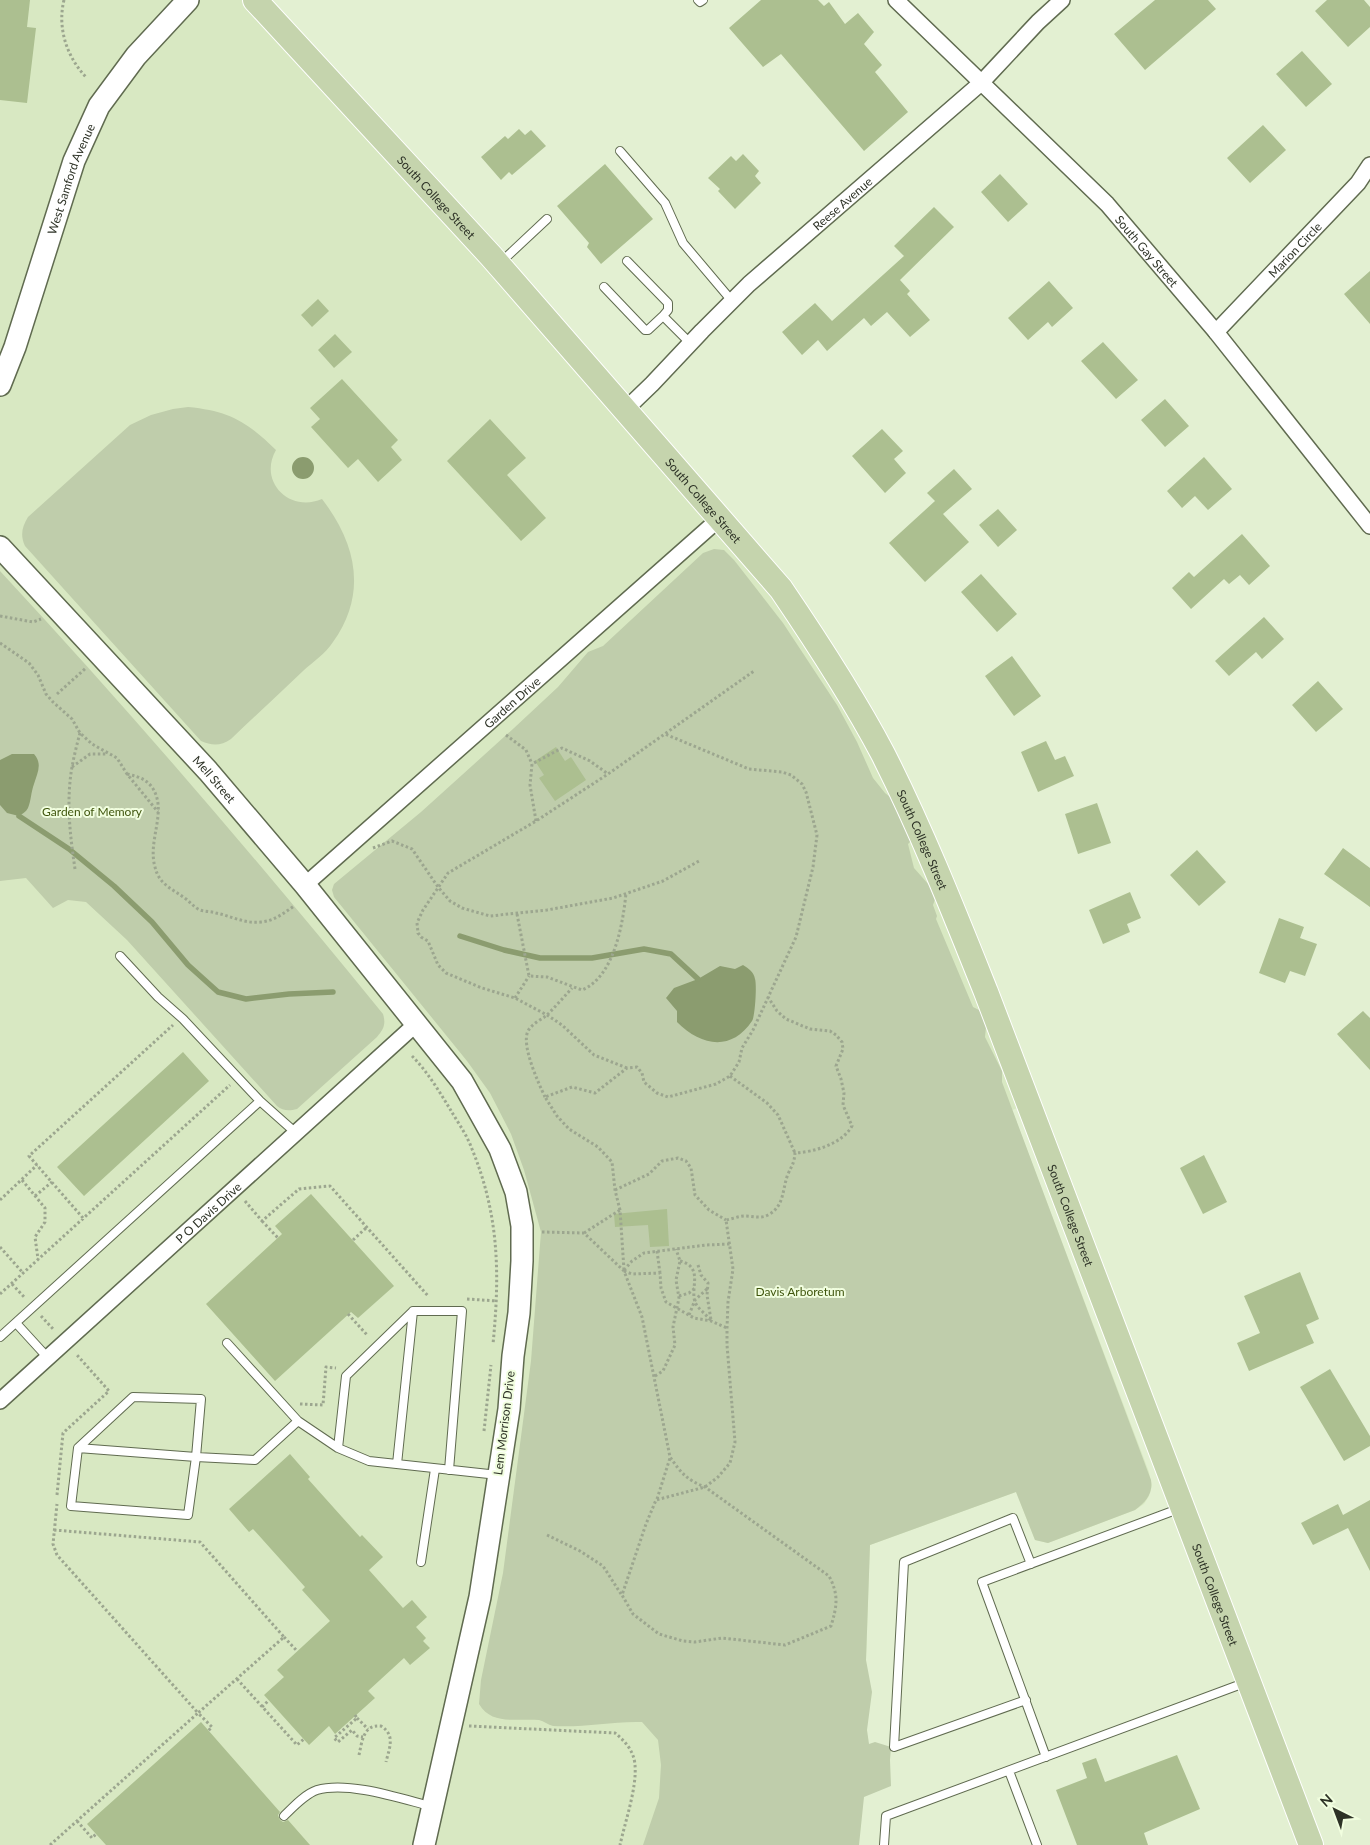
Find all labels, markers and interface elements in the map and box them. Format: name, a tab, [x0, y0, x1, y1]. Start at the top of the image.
street label: West Samford Avenue	[44, 121, 98, 236]
street label: South College Street	[395, 152, 479, 242]
street label: Reese Avenue	[809, 173, 875, 233]
street label: South Gay Street	[1112, 212, 1182, 290]
street label: Marion Circle	[1265, 219, 1324, 280]
street label: South College Street	[663, 455, 745, 546]
street label: Garden Drive	[480, 673, 543, 731]
street label: Mell Street	[190, 752, 240, 806]
street label: South College Street	[894, 787, 951, 892]
park label: Garden of Memory	[42, 804, 143, 819]
street label: South College Street	[1045, 1162, 1097, 1269]
street label: P O Davis Drive	[172, 1179, 244, 1246]
park label: Davis Arboretum	[755, 1284, 845, 1299]
street label: Lem Morrison Drive	[490, 1370, 518, 1476]
street label: South College Street	[1189, 1541, 1242, 1648]
north arrow	[1310, 1785, 1360, 1835]
text: N	[1316, 1790, 1336, 1810]

